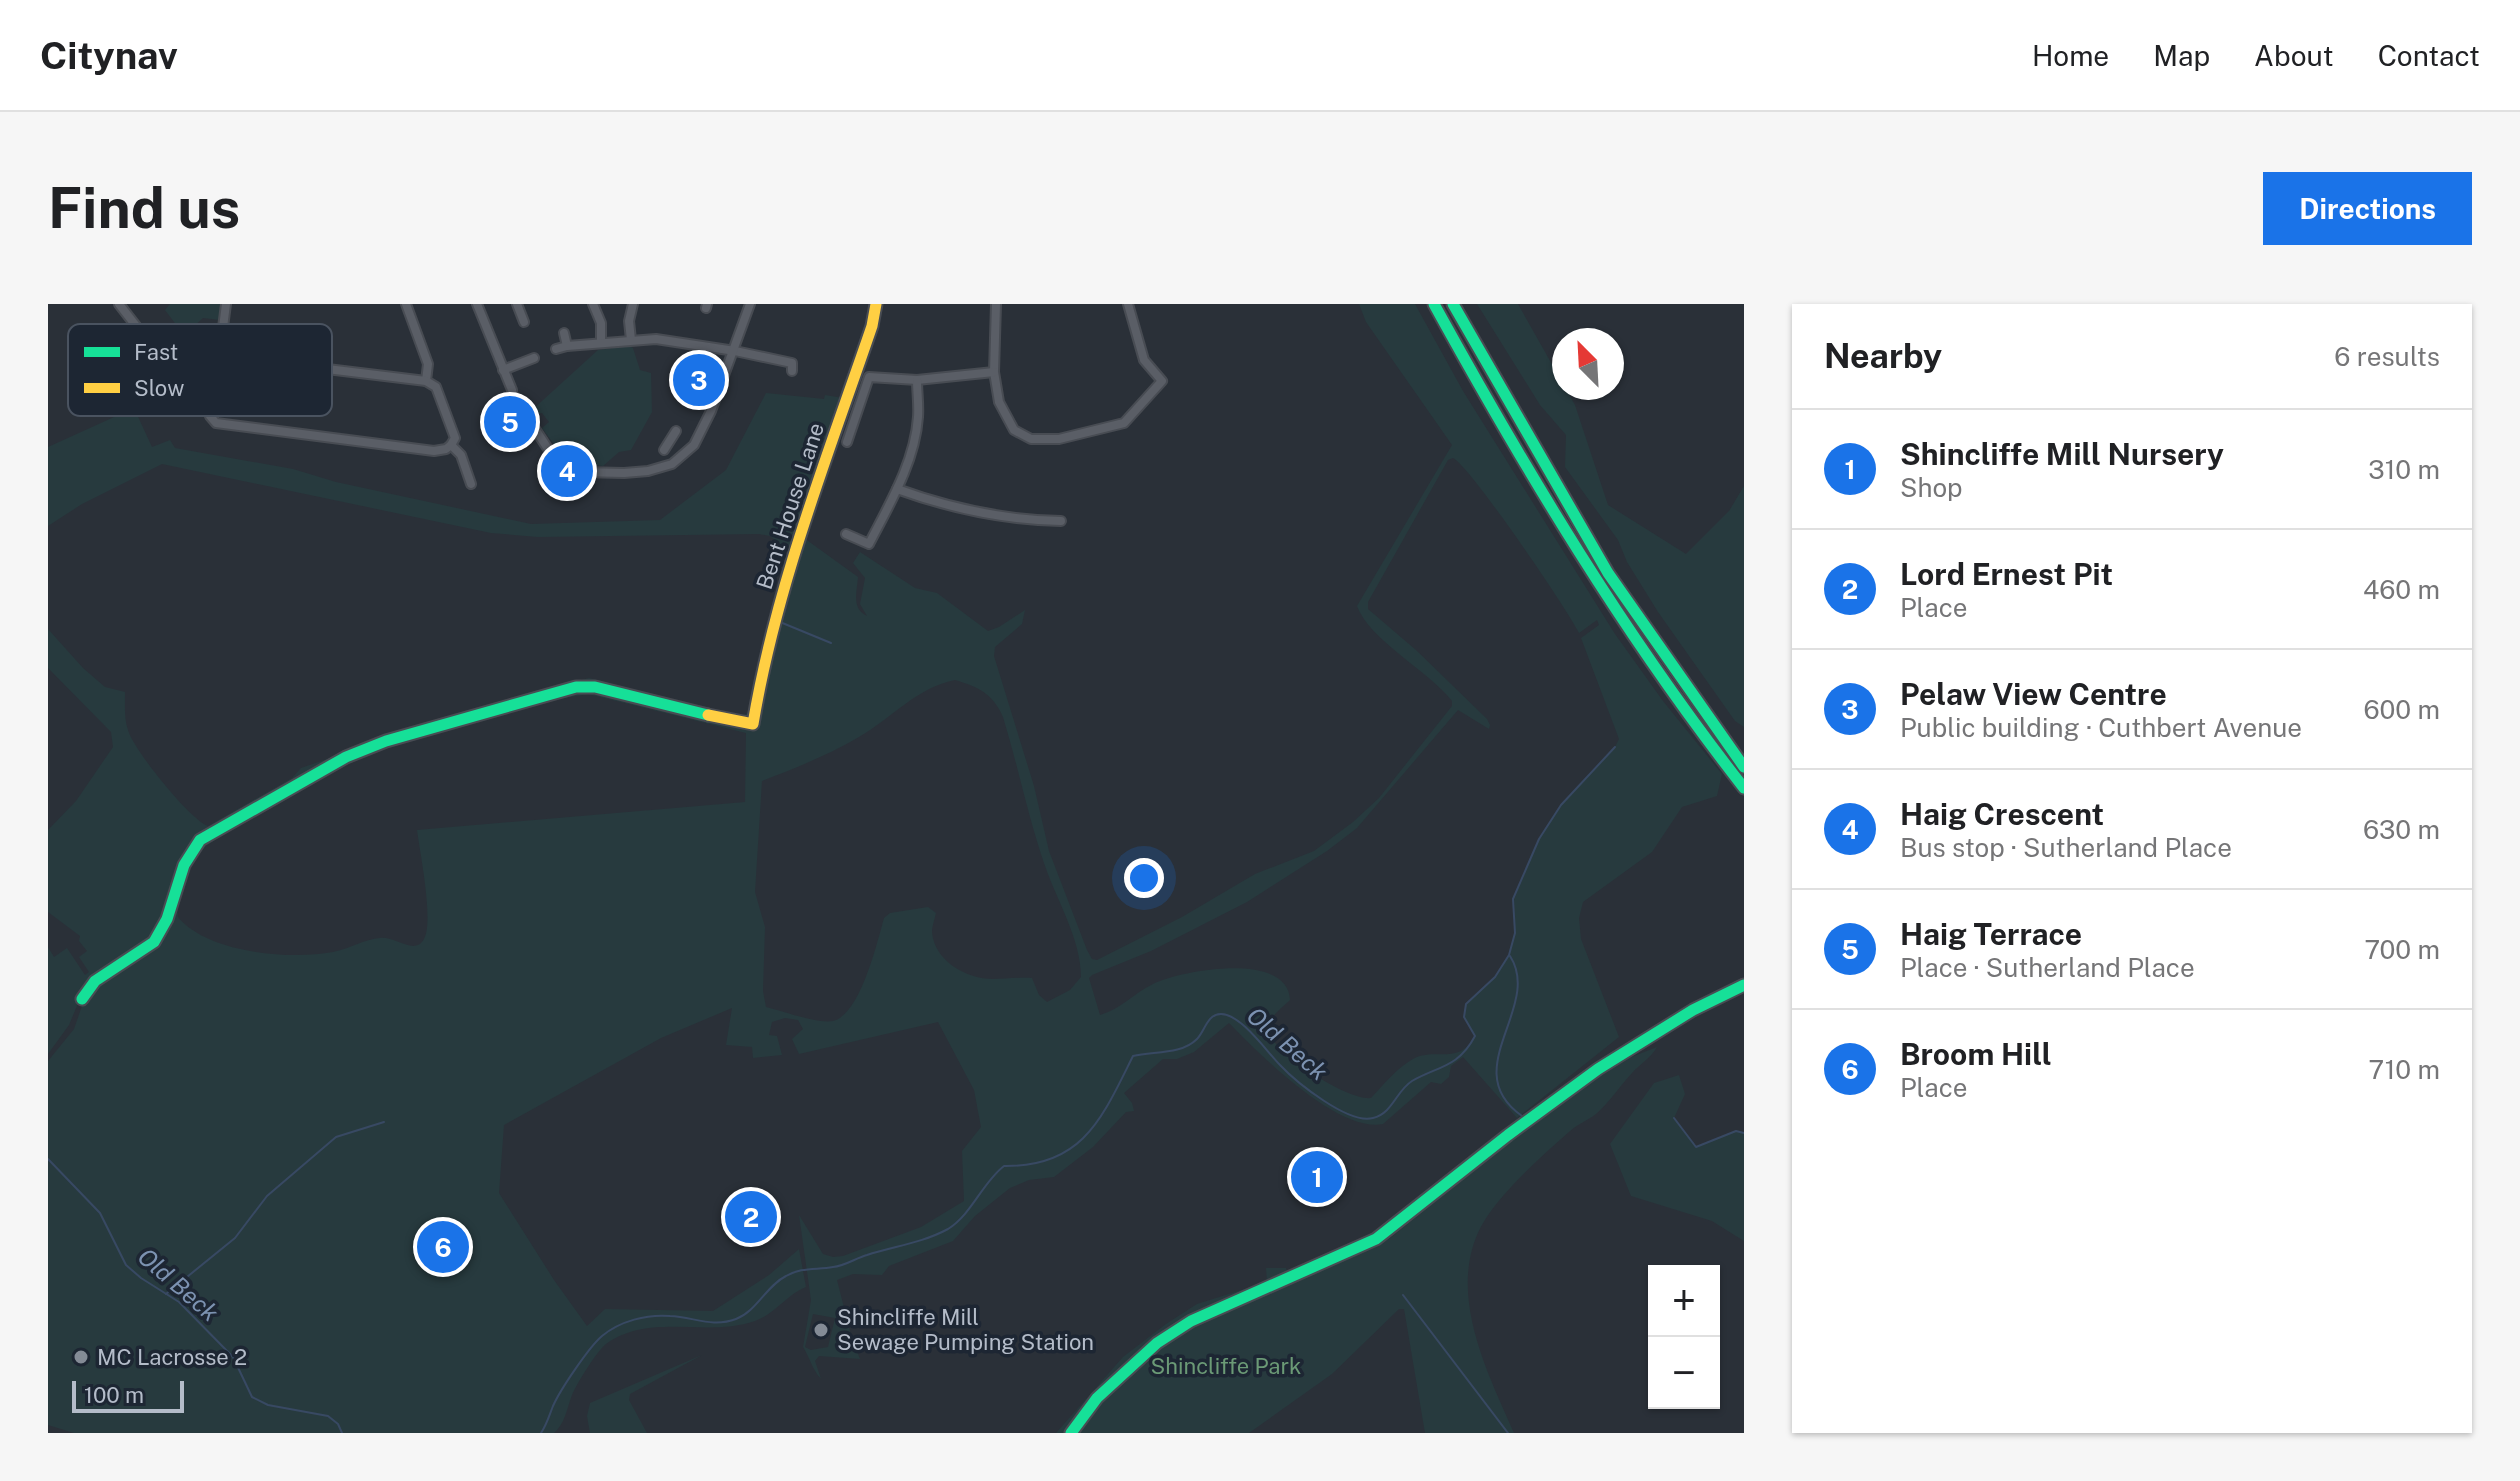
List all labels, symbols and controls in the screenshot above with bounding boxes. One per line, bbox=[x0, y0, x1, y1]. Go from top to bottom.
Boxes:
text: Citynav bbox=[40, 33, 178, 78]
text: Home bbox=[2032, 39, 2109, 72]
text: Map bbox=[2153, 39, 2210, 72]
text: About bbox=[2254, 39, 2334, 72]
text: Contact bbox=[2378, 39, 2480, 72]
button: Directions bbox=[2263, 172, 2472, 245]
text: Find us bbox=[48, 175, 240, 241]
legend bbox=[68, 324, 332, 416]
north arrow bbox=[1552, 328, 1624, 400]
text: Nearby bbox=[1824, 336, 1942, 376]
text: Fast bbox=[134, 339, 178, 365]
text: 6 results bbox=[2334, 341, 2440, 372]
pin: 3 bbox=[673, 350, 725, 410]
text: Slow bbox=[134, 375, 184, 401]
pin: 5 bbox=[484, 392, 536, 452]
street label: Bent House Lane bbox=[751, 419, 829, 593]
text: Shincliffe Mill Nursery bbox=[1900, 436, 2224, 472]
pin: 4 bbox=[541, 441, 593, 501]
text: 1 bbox=[1844, 454, 1856, 485]
text: 310 m bbox=[2368, 454, 2440, 485]
text: Shop bbox=[1900, 472, 1963, 503]
text: Lord Ernest Pit bbox=[1900, 556, 2113, 592]
text: 2 bbox=[1842, 574, 1858, 605]
text: 460 m bbox=[2363, 574, 2440, 605]
text: Place bbox=[1900, 592, 1967, 623]
text: Pelaw View Centre bbox=[1900, 676, 2167, 712]
text: 3 bbox=[1841, 694, 1859, 725]
text: 600 m bbox=[2364, 694, 2440, 725]
text: Public building · Cuthbert Avenue bbox=[1900, 712, 2302, 743]
text: Haig Crescent bbox=[1900, 796, 2104, 832]
text: 4 bbox=[1841, 814, 1859, 845]
text: 630 m bbox=[2363, 814, 2440, 845]
text: Bus stop · Sutherland Place bbox=[1900, 832, 2232, 863]
your location bbox=[1124, 858, 1164, 898]
text: Haig Terrace bbox=[1900, 916, 2082, 952]
text: 5 bbox=[1841, 934, 1859, 965]
text: 700 m bbox=[2364, 934, 2440, 965]
text: Place · Sutherland Place bbox=[1900, 952, 2195, 983]
water label: Old Beck bbox=[1242, 1001, 1333, 1086]
text: Broom Hill bbox=[1900, 1036, 2052, 1072]
text: 6 bbox=[1841, 1054, 1859, 1085]
text: 710 m bbox=[2369, 1054, 2440, 1085]
text: Place bbox=[1900, 1072, 1967, 1103]
pin: 1 bbox=[1291, 1147, 1343, 1207]
pin: 2 bbox=[725, 1187, 777, 1247]
pin: 6 bbox=[417, 1217, 469, 1277]
water label: Old Beck bbox=[133, 1242, 224, 1327]
map controls bbox=[1648, 1265, 1720, 1409]
button: + bbox=[1648, 1265, 1720, 1337]
place label: Shincliffe Mill Sewage Pumping Station bbox=[837, 1304, 1094, 1355]
marker: Shincliffe Mill Sewage Pumping Station bbox=[812, 1321, 830, 1339]
button: − bbox=[1648, 1337, 1720, 1409]
place label: MC Lacrosse 2 bbox=[97, 1344, 247, 1370]
marker: MC Lacrosse 2 bbox=[72, 1348, 90, 1366]
park label: Shincliffe Park bbox=[1151, 1353, 1301, 1379]
scale bar bbox=[72, 1377, 184, 1413]
text: 100 m bbox=[84, 1382, 144, 1408]

